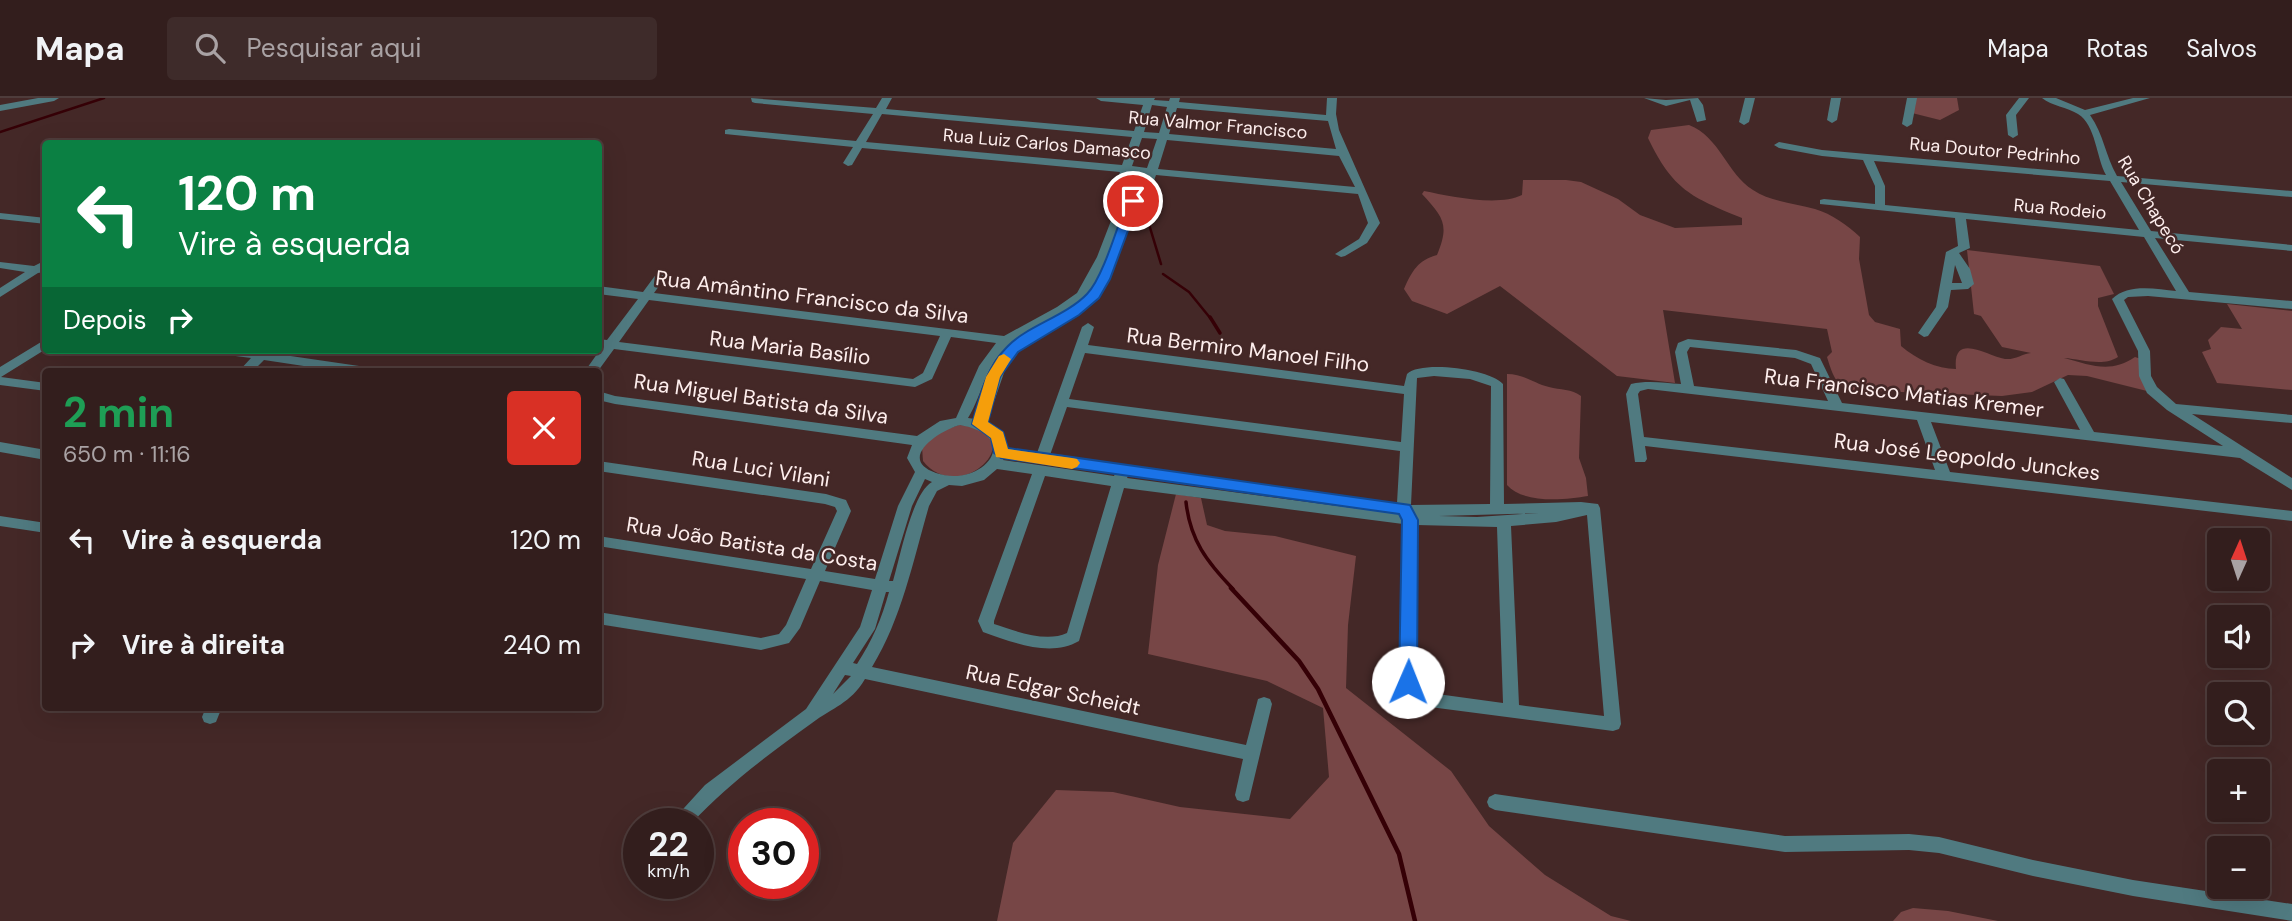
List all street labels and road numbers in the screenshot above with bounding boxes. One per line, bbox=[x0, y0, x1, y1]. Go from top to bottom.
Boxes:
street label: Rua Valmor Francisco bbox=[1127, 105, 1309, 145]
street label: Rua Luiz Carlos Damasco bbox=[942, 123, 1152, 165]
street label: Rua Doutor Pedrinho bbox=[1908, 132, 2082, 170]
street label: Rua Chapecó bbox=[2112, 151, 2190, 259]
street label: Rua Rodeio bbox=[2013, 193, 2107, 225]
street label: Rua Amântino Francisco da Silva bbox=[654, 264, 970, 330]
street label: Rua Bermiro Manoel Filho bbox=[1125, 321, 1371, 379]
street label: Rua Maria Basílio bbox=[708, 324, 872, 372]
street label: Rua Francisco Matias Kremer bbox=[1763, 362, 2046, 424]
street label: Rua Miguel Batista da Silva bbox=[632, 367, 890, 431]
street label: Rua José Leopoldo Junckes bbox=[1832, 427, 2102, 487]
street label: Rua Luci Vilani bbox=[690, 444, 832, 494]
street label: Rua João Batista da Costa bbox=[624, 510, 880, 578]
street label: Rua Edgar Scheidt bbox=[963, 658, 1143, 722]

